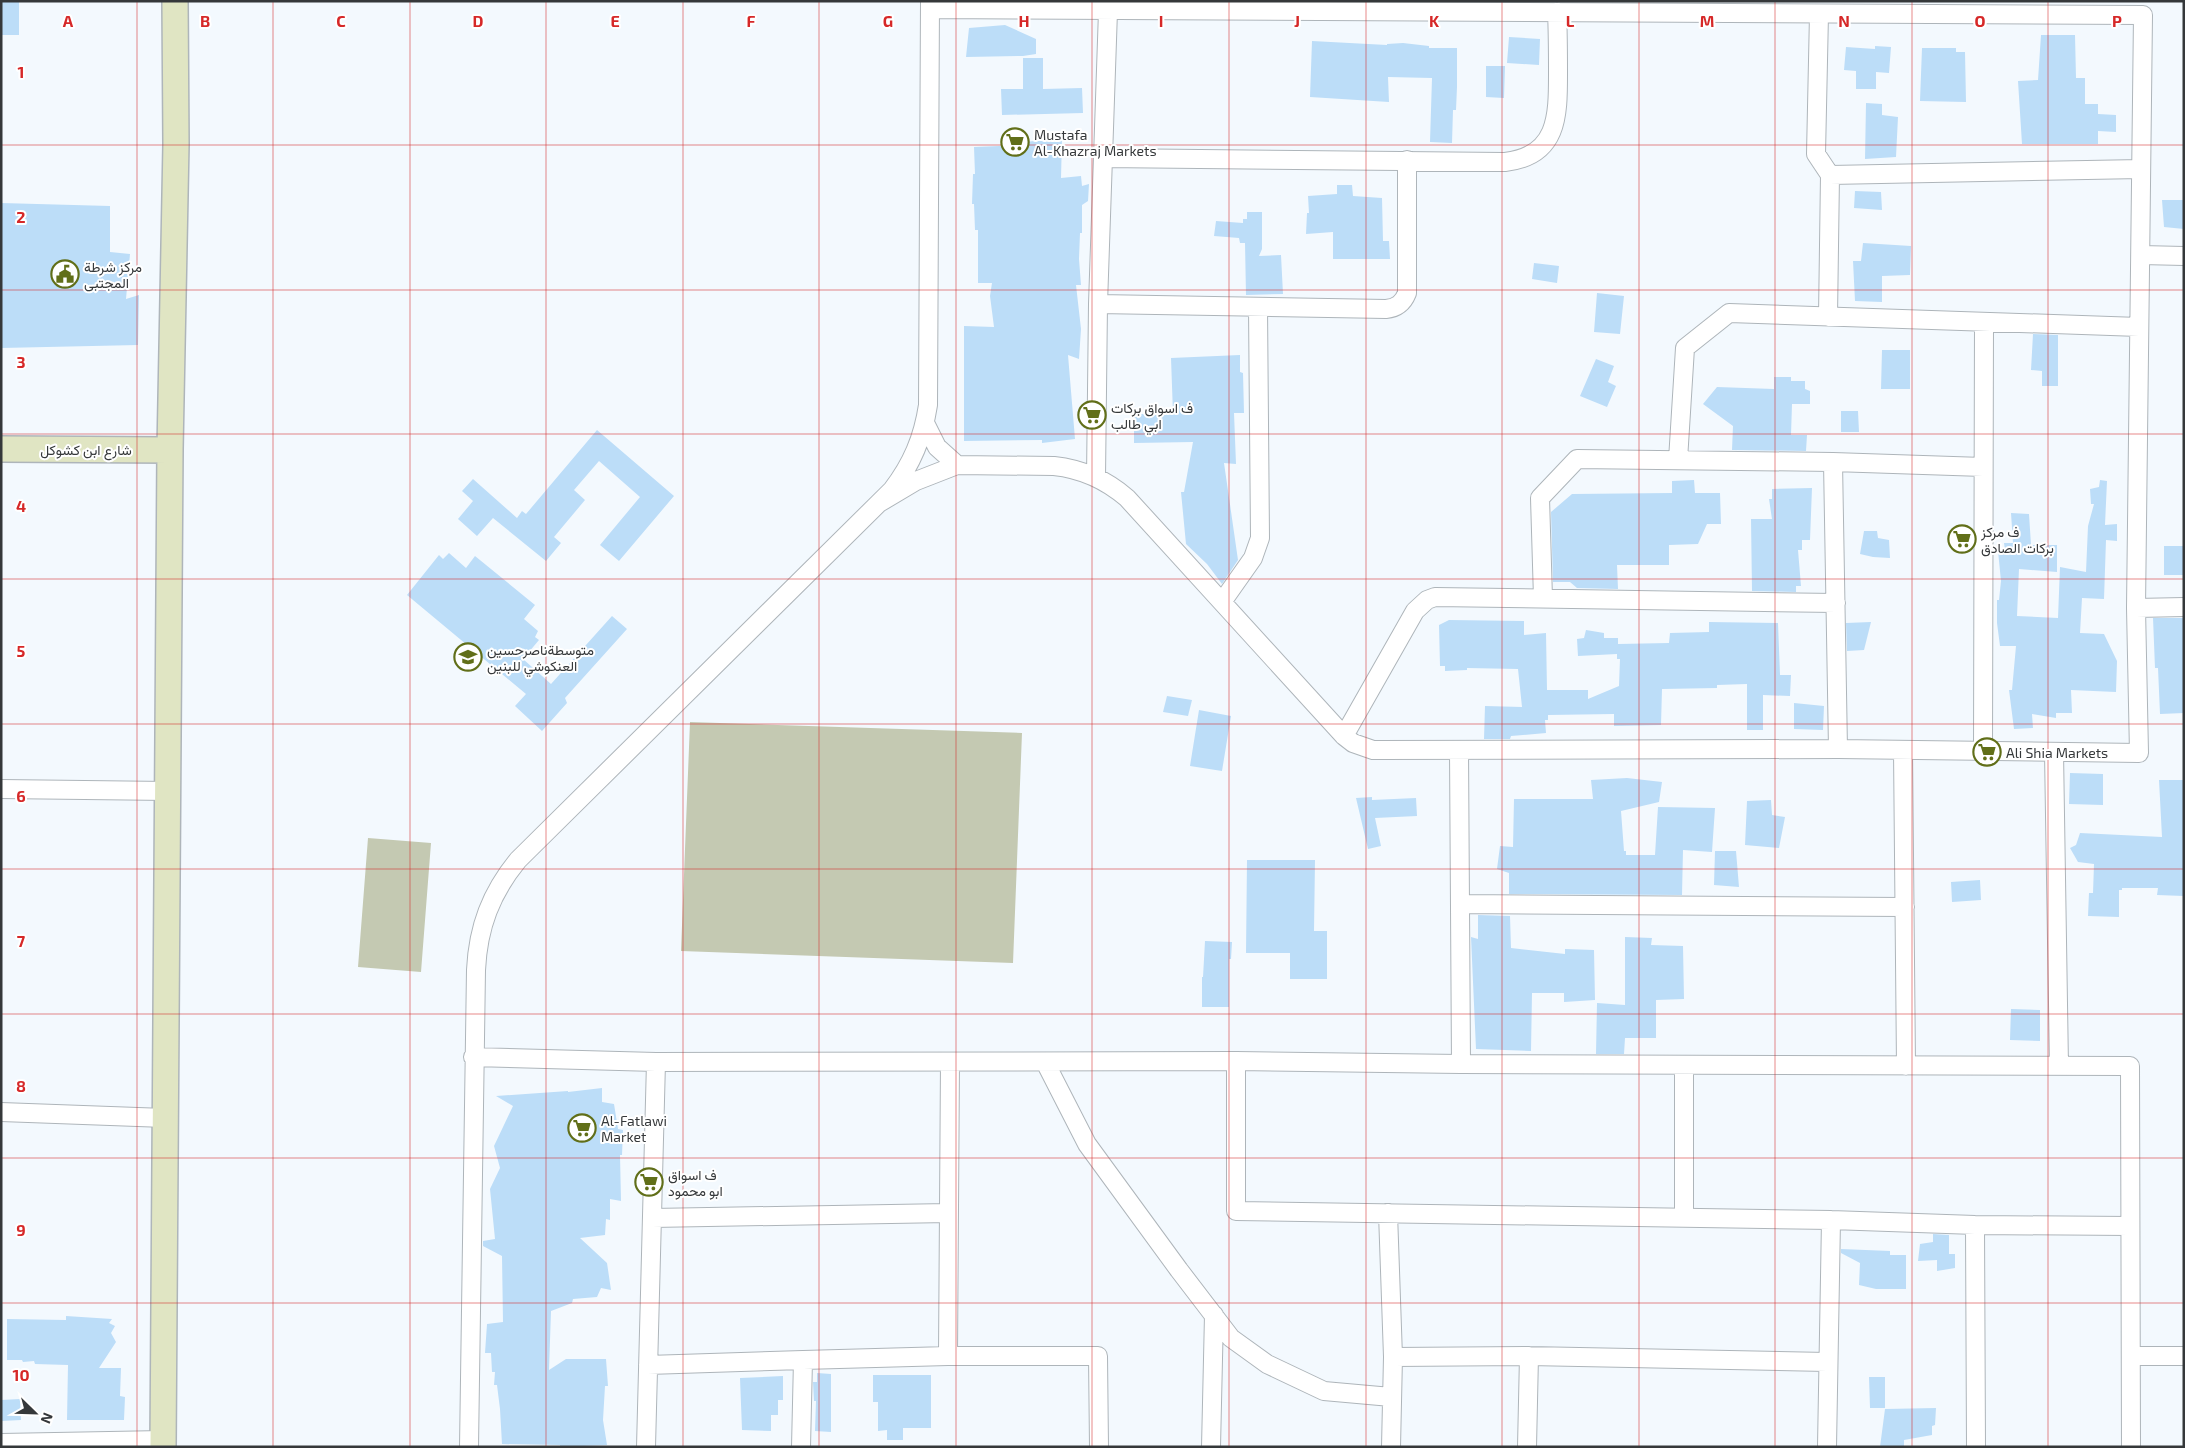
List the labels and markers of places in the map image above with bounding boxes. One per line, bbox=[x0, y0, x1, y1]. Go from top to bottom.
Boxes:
place label: Mustafa Al-Khazraj Markets bbox=[1034, 126, 1157, 159]
supermarket icon: Mustafa Al-Khazraj Markets bbox=[1000, 127, 1030, 157]
place label: مركز شرطة المجتبى bbox=[84, 258, 142, 292]
public building icon: مركز شرطة المجتبى bbox=[50, 259, 80, 289]
place label: ف اسواق بركات ابي طالب bbox=[1111, 399, 1193, 436]
supermarket icon: ف اسواق بركات ابي طالب bbox=[1077, 400, 1107, 430]
place label: ف مركز بركات الصادق bbox=[1980, 523, 2054, 557]
supermarket icon: ف مركز بركات الصادق bbox=[1947, 524, 1977, 554]
place label: متوسطةناصرحسين العنكوشي للبنين bbox=[487, 641, 594, 678]
school or university icon: متوسطةناصرحسين العنكوشي للبنين bbox=[453, 642, 483, 672]
supermarket icon: Ali Shia Markets bbox=[1972, 737, 2002, 767]
place label: Ali Shia Markets bbox=[2006, 744, 2108, 761]
place label: Al-Fatlawi Market bbox=[601, 1112, 667, 1145]
supermarket icon: Al-Fatlawi Market bbox=[567, 1113, 597, 1143]
place label: ف اسواق ابو محمود bbox=[668, 1166, 723, 1200]
supermarket icon: ف اسواق ابو محمود bbox=[634, 1167, 664, 1197]

